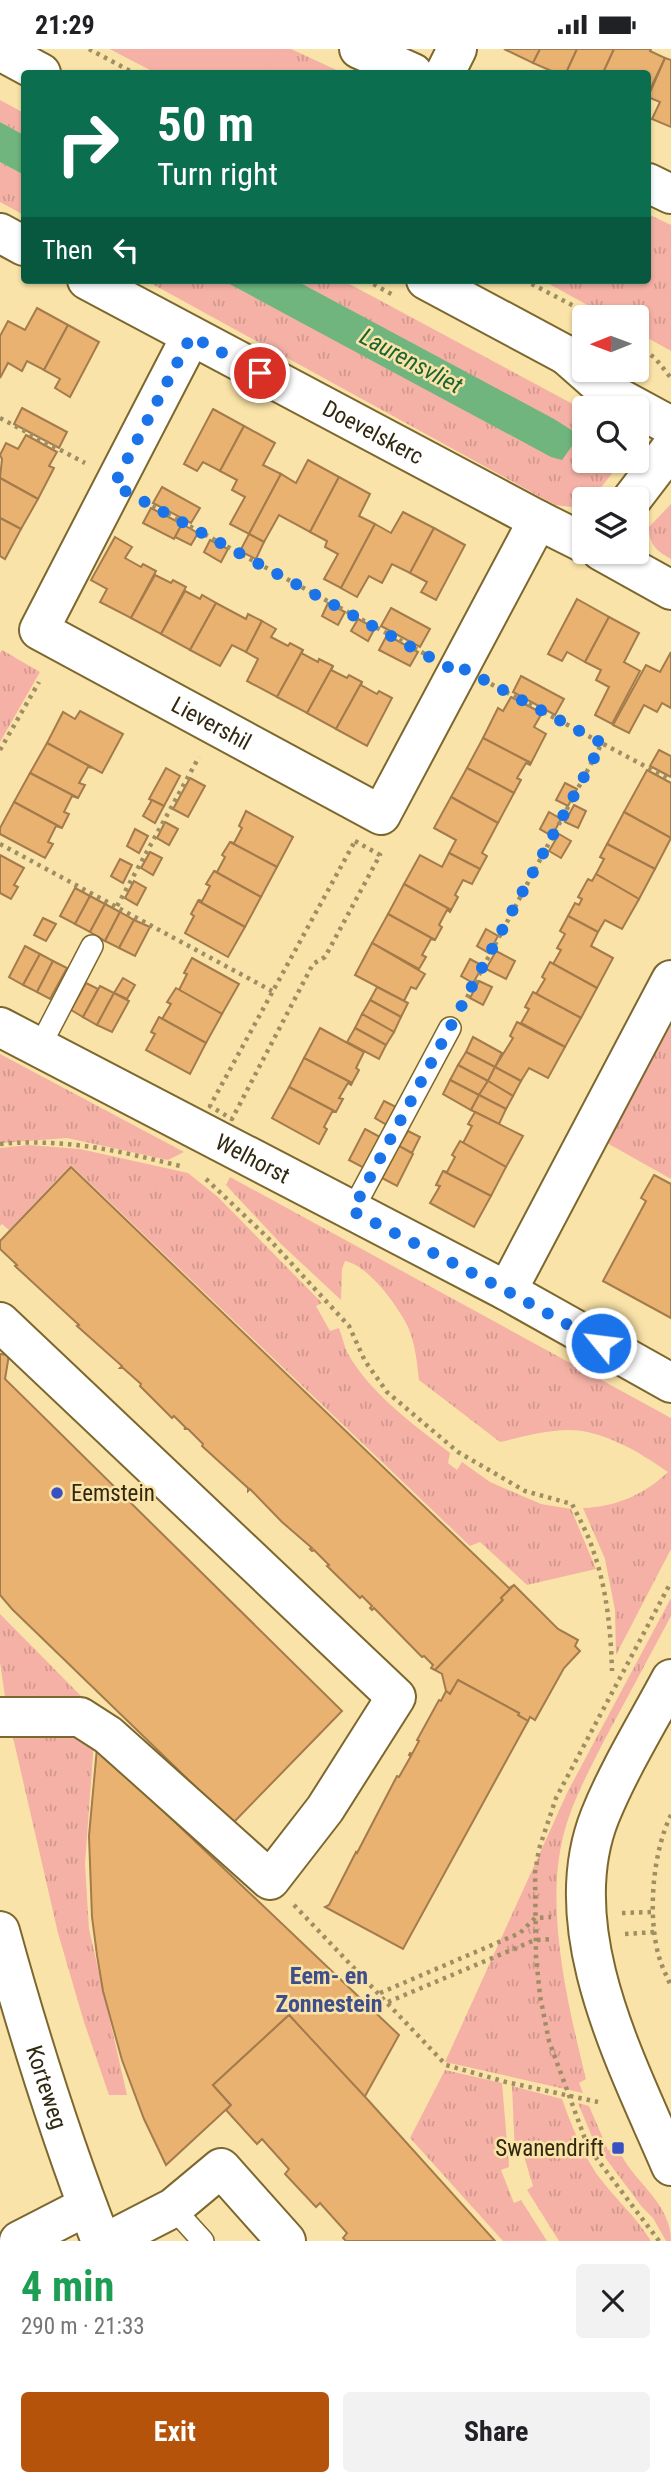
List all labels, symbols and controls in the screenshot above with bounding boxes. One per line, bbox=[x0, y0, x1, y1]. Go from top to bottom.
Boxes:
text: 21:29 bbox=[35, 10, 95, 40]
text: 50 m bbox=[157, 96, 254, 153]
icon: right bbox=[42, 98, 133, 189]
text: Turn right bbox=[157, 155, 278, 193]
icon: left bbox=[107, 231, 145, 269]
text: Then bbox=[42, 235, 93, 265]
north arrow bbox=[572, 305, 649, 381]
map controls bbox=[572, 305, 649, 564]
water label: Laurensvliet bbox=[355, 322, 467, 400]
pin bbox=[230, 343, 290, 403]
icon: arrive bbox=[241, 354, 279, 392]
street label: Doevelskerc bbox=[318, 394, 428, 470]
button: search bbox=[572, 396, 649, 473]
button: layers bbox=[572, 487, 649, 564]
street label: Lievershil bbox=[167, 691, 256, 756]
street label: Welhorst bbox=[211, 1128, 295, 1189]
position arrow bbox=[564, 1306, 638, 1380]
place label: Eemstein bbox=[71, 1480, 155, 1507]
marker: Eemstein bbox=[49, 1485, 65, 1501]
district label: Eem- en Zonnestein bbox=[275, 1962, 383, 2018]
street label: Korteweg bbox=[21, 2042, 73, 2132]
place label: Swanendrift bbox=[495, 2135, 604, 2162]
marker: Swanendrift bbox=[610, 2140, 626, 2156]
text: 4 min bbox=[21, 2262, 114, 2311]
button: close bbox=[576, 2264, 650, 2338]
text: 290 m · 21:33 bbox=[21, 2313, 145, 2340]
button: Exit bbox=[21, 2392, 329, 2472]
button: Share bbox=[343, 2392, 650, 2472]

